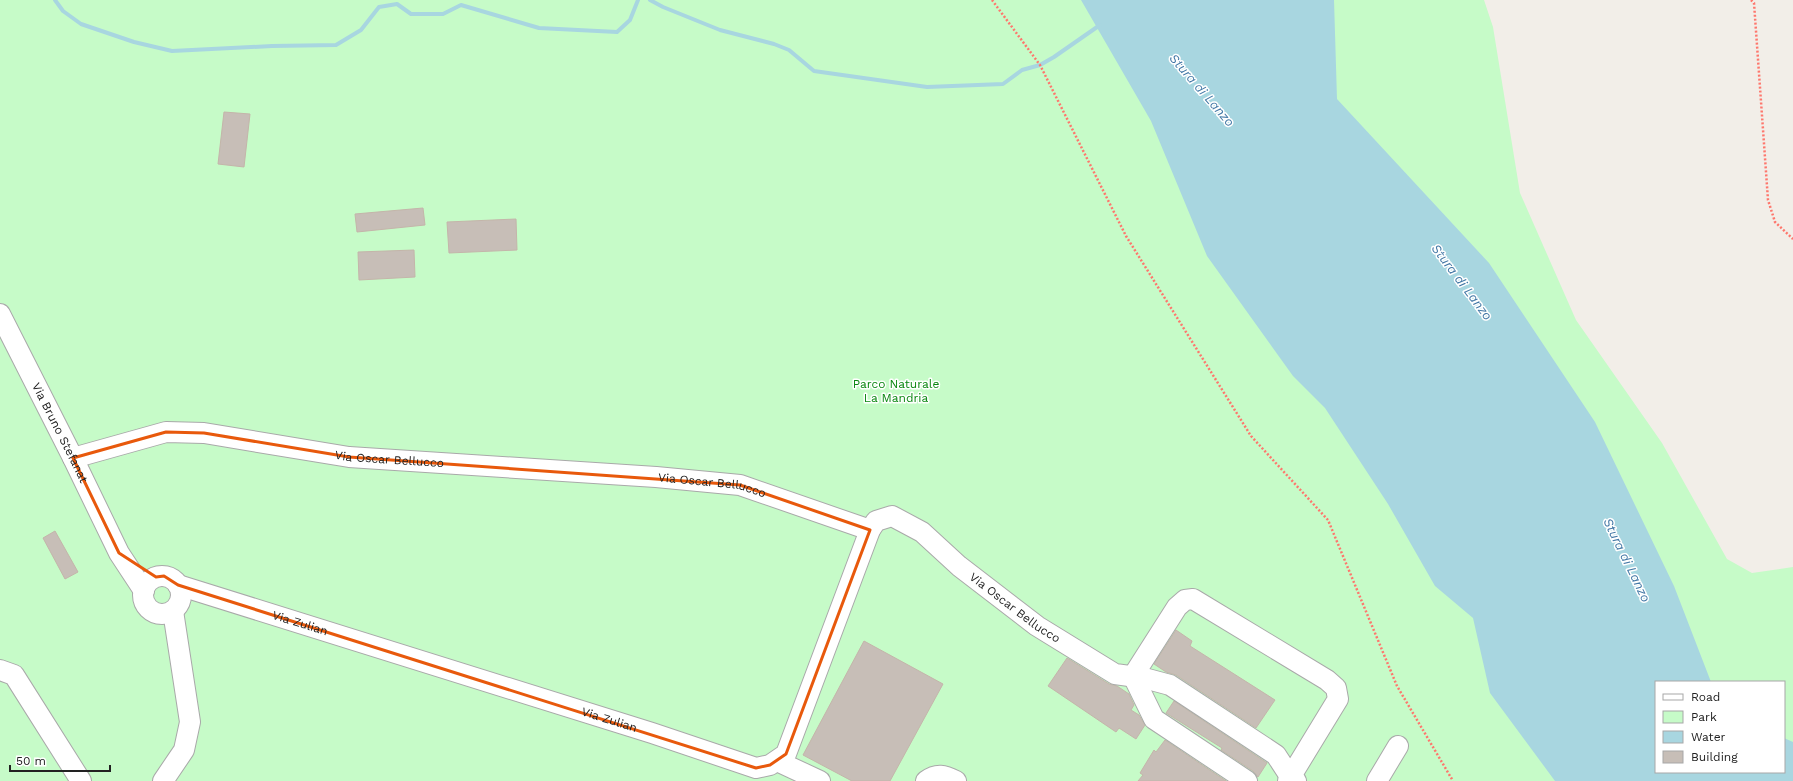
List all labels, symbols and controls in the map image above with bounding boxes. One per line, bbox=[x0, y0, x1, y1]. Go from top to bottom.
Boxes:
water label: Stura di Lanzo bbox=[1166, 51, 1238, 129]
water label: Stura di Lanzo bbox=[1428, 241, 1496, 323]
park label: Parco Naturale La Mandria bbox=[853, 377, 939, 405]
street label: Via Bruno Stefanat bbox=[29, 380, 91, 485]
street label: Via Oscar Bellucco bbox=[334, 448, 444, 470]
street label: Via Oscar Bellucco bbox=[657, 470, 768, 500]
water label: Stura di Lanzo bbox=[1600, 516, 1654, 604]
street label: Via Oscar Bellucco bbox=[967, 570, 1063, 646]
street label: Via Zulian bbox=[271, 608, 330, 638]
legend bbox=[1655, 681, 1785, 773]
text: Road bbox=[1691, 690, 1720, 704]
street label: Via Zulian bbox=[580, 704, 639, 735]
text: Park bbox=[1691, 710, 1717, 724]
text: Water bbox=[1691, 730, 1726, 744]
scale bar bbox=[10, 747, 110, 773]
text: Building bbox=[1691, 750, 1738, 764]
text: 50 m bbox=[16, 754, 46, 768]

